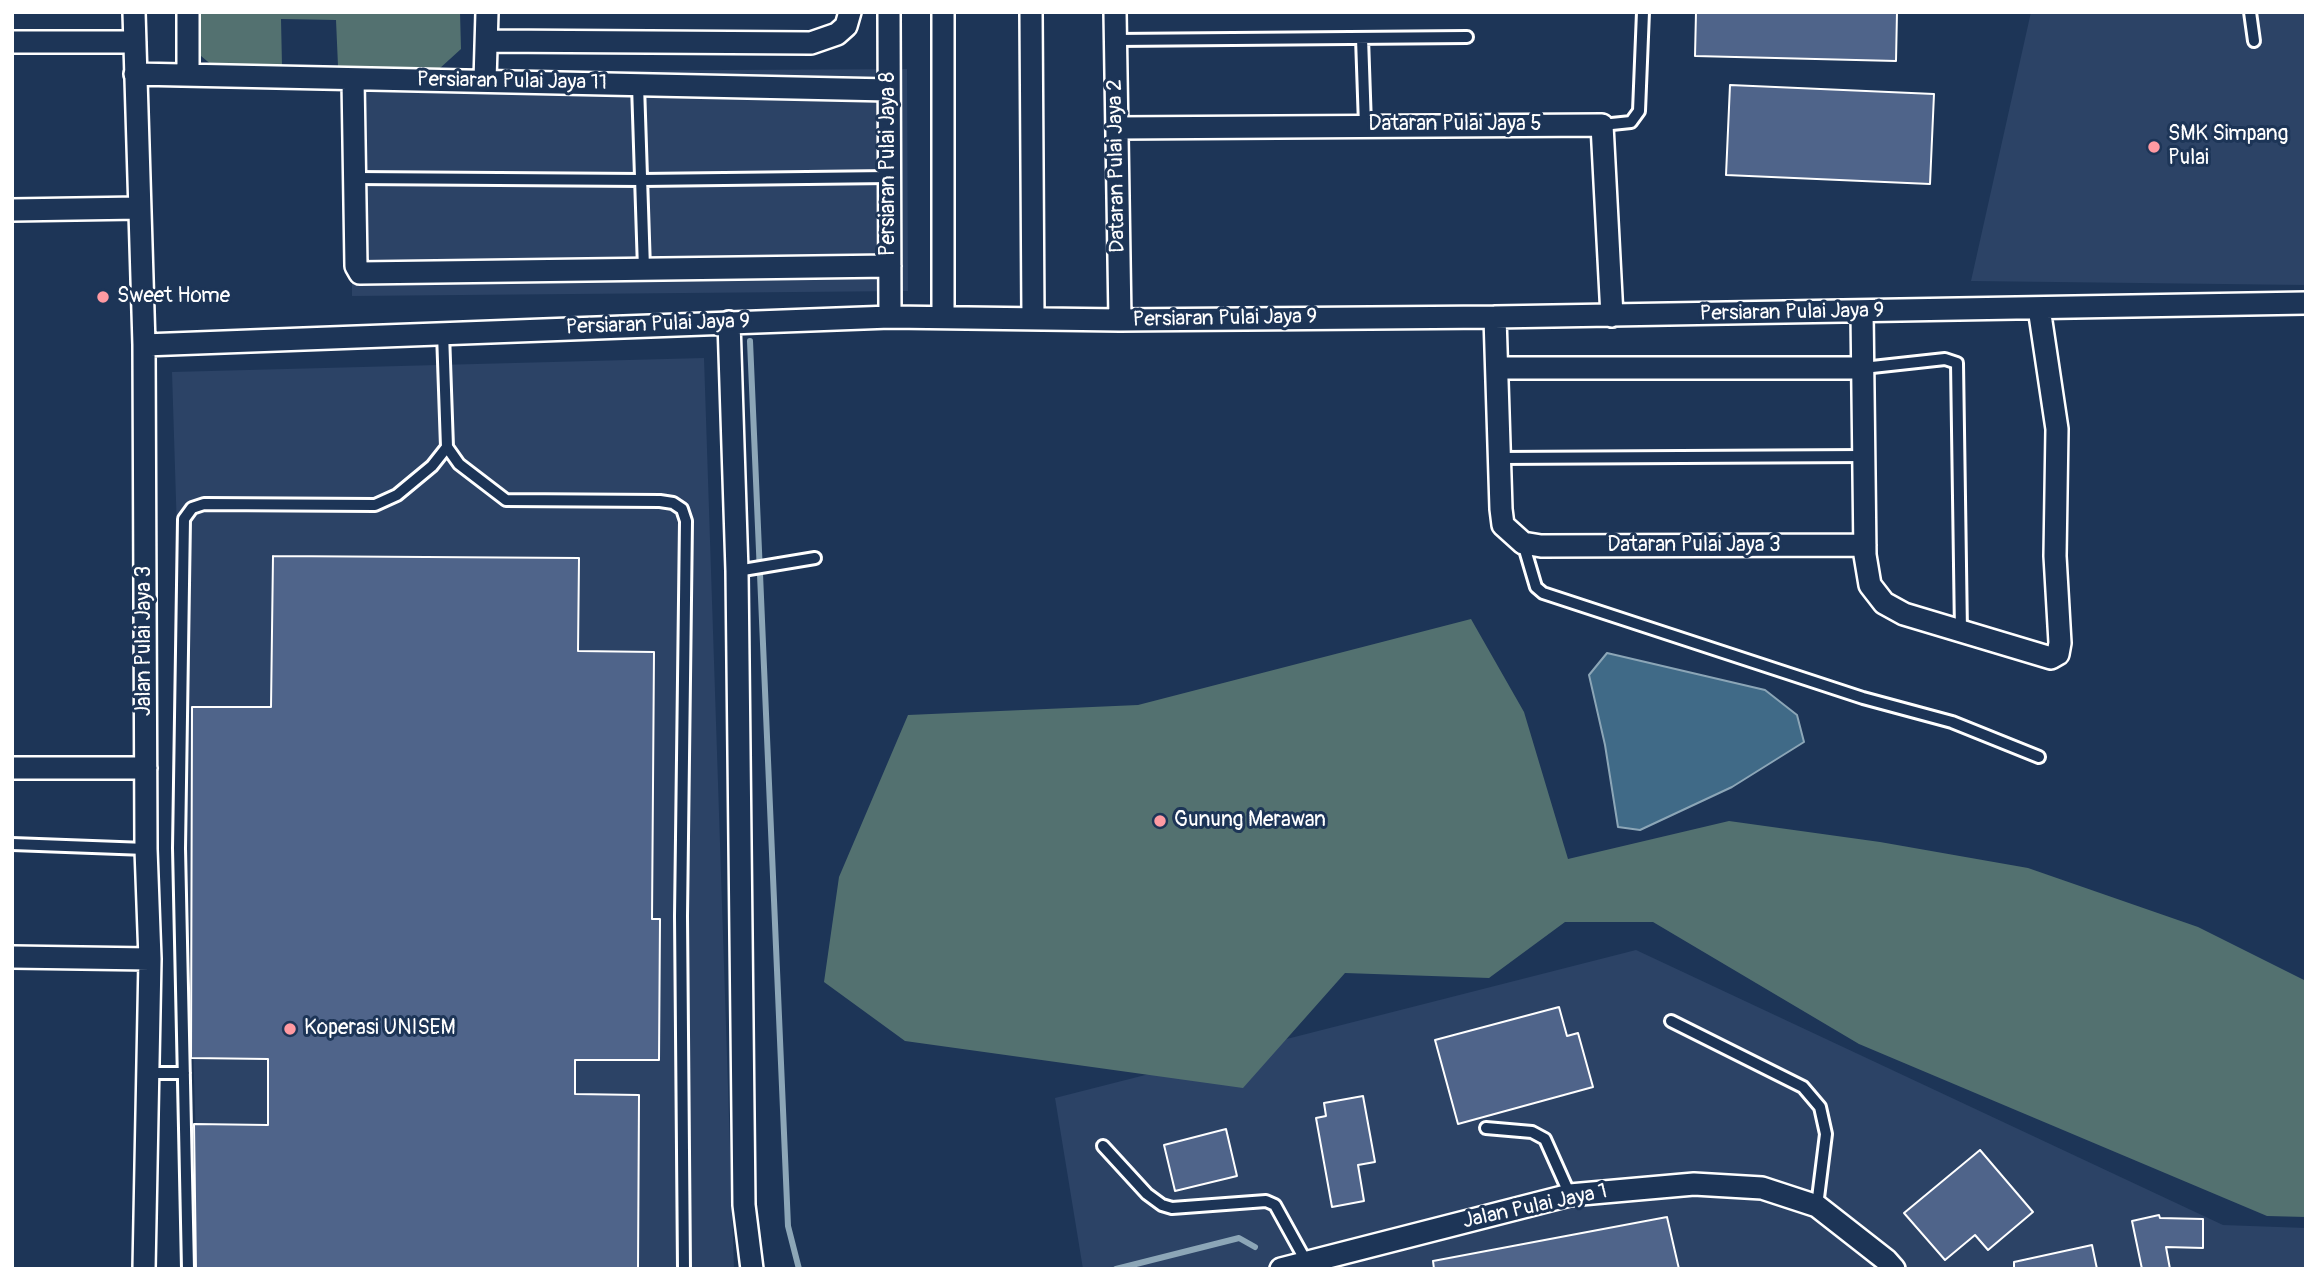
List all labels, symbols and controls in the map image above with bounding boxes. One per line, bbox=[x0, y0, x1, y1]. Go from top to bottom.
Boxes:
street label: Persiaran Pulai Jaya 11 bbox=[417, 68, 607, 96]
street label: Persiaran Pulai Jaya 8 bbox=[876, 72, 902, 256]
street label: Dataran Pulai Jaya 2 bbox=[1103, 79, 1131, 253]
street label: Dataran Pulai Jaya 5 bbox=[1368, 112, 1542, 138]
place label: SMK Simpang Pulai bbox=[2168, 122, 2288, 172]
marker: SMK Simpang Pulai bbox=[2146, 139, 2162, 155]
place label: Sweet Home bbox=[117, 284, 230, 310]
marker: Sweet Home bbox=[95, 289, 111, 305]
street label: Persiaran Pulai Jaya 9 bbox=[1700, 299, 1884, 327]
street label: Persiaran Pulai Jaya 9 bbox=[1133, 305, 1317, 333]
street label: Persiaran Pulai Jaya 9 bbox=[565, 309, 751, 341]
street label: Dataran Pulai Jaya 3 bbox=[1607, 533, 1781, 559]
street label: Jalan Pulai Jaya 3 bbox=[132, 566, 158, 716]
place label: Gunung Merawan bbox=[1174, 808, 1326, 834]
marker: Gunung Merawan bbox=[1152, 813, 1168, 829]
place label: Koperasi UNISEM bbox=[304, 1016, 456, 1042]
marker: Koperasi UNISEM bbox=[282, 1021, 298, 1037]
street label: Jalan Pulai Jaya 1 bbox=[1461, 1179, 1609, 1235]

